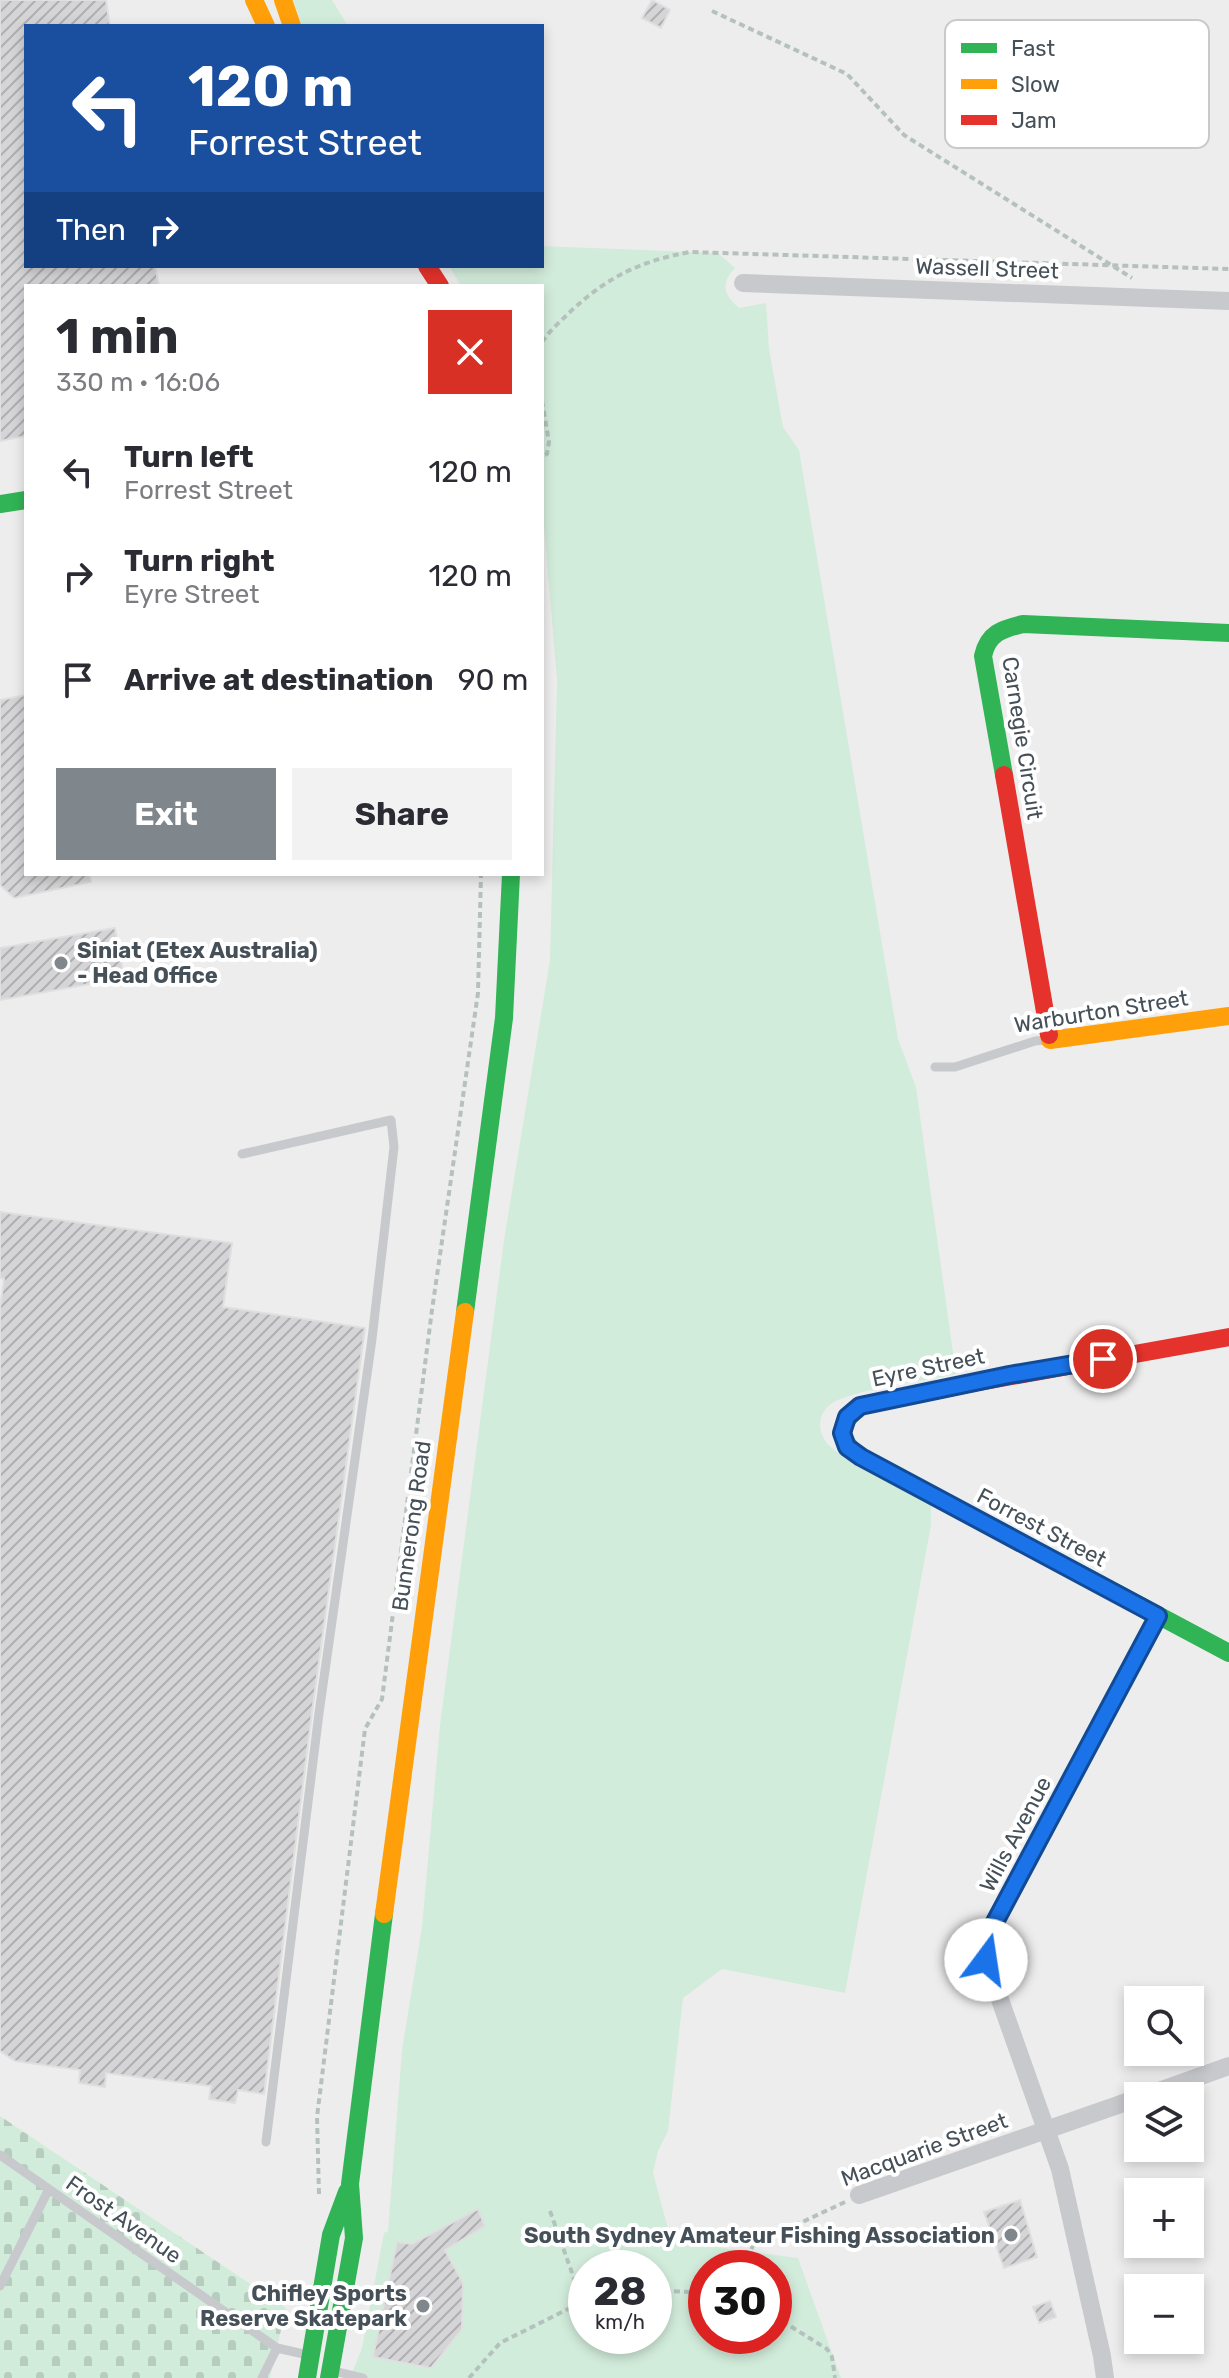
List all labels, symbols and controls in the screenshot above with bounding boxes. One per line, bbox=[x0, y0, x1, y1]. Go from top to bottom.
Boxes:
legend bbox=[945, 20, 1209, 148]
text: Fast bbox=[1011, 35, 1056, 62]
text: 120 m bbox=[188, 54, 354, 120]
icon: left bbox=[56, 56, 160, 160]
text: Slow bbox=[1011, 71, 1060, 98]
text: Jam bbox=[1011, 107, 1057, 134]
text: Forrest Street bbox=[188, 121, 422, 164]
icon: right bbox=[142, 208, 186, 252]
text: Then bbox=[56, 212, 126, 248]
street label: Wassell Street bbox=[915, 252, 1060, 285]
text: 1 min bbox=[56, 308, 179, 365]
button: close bbox=[428, 310, 512, 394]
text: 330 m · 16:06 bbox=[56, 367, 220, 398]
text: Turn left bbox=[124, 439, 254, 475]
icon: left bbox=[56, 450, 100, 494]
text: 120 m bbox=[428, 454, 512, 490]
text: Forrest Street bbox=[124, 475, 293, 506]
text: Turn right bbox=[124, 543, 275, 579]
icon: right bbox=[56, 554, 100, 598]
text: 120 m bbox=[428, 558, 512, 594]
text: Eyre Street bbox=[124, 579, 259, 610]
street label: Carnegie Circuit bbox=[996, 655, 1049, 822]
icon: arrive bbox=[56, 658, 100, 702]
text: Arrive at destination bbox=[124, 662, 434, 698]
text: 90 m bbox=[458, 662, 529, 698]
button: Exit bbox=[56, 768, 276, 860]
button: Share bbox=[292, 768, 512, 860]
place label: Siniat (Etex Australia) - Head Office bbox=[77, 937, 318, 989]
marker: Siniat (Etex Australia) - Head Office bbox=[52, 954, 70, 972]
street label: Warburton Street bbox=[1012, 984, 1190, 1039]
pin bbox=[1069, 1325, 1137, 1393]
icon: arrive bbox=[1081, 1337, 1125, 1381]
street label: Eyre Street bbox=[869, 1342, 987, 1393]
street label: Bunnerong Road bbox=[386, 1439, 437, 1613]
street label: Forrest Street bbox=[972, 1482, 1112, 1573]
street label: Wills Avenue bbox=[974, 1772, 1057, 1897]
position arrow bbox=[944, 1918, 1028, 2002]
map controls bbox=[1124, 1986, 1204, 2354]
button: search bbox=[1124, 1986, 1204, 2066]
button: layers bbox=[1124, 2082, 1204, 2162]
street label: Macquarie Street bbox=[837, 2107, 1011, 2192]
street label: Frost Avenue bbox=[61, 2170, 187, 2269]
button: + bbox=[1124, 2178, 1204, 2258]
place label: South Sydney Amateur Fishing Association bbox=[524, 2222, 995, 2249]
marker: South Sydney Amateur Fishing Association bbox=[1002, 2226, 1020, 2244]
speed limit sign: 30 bbox=[688, 2250, 792, 2354]
text: 28 bbox=[593, 2268, 647, 2315]
button: − bbox=[1124, 2274, 1204, 2354]
place label: Chifley Sports Reserve Skatepark bbox=[200, 2280, 407, 2332]
marker: Chifley Sports Reserve Skatepark bbox=[414, 2297, 432, 2315]
text: km/h bbox=[595, 2310, 645, 2334]

